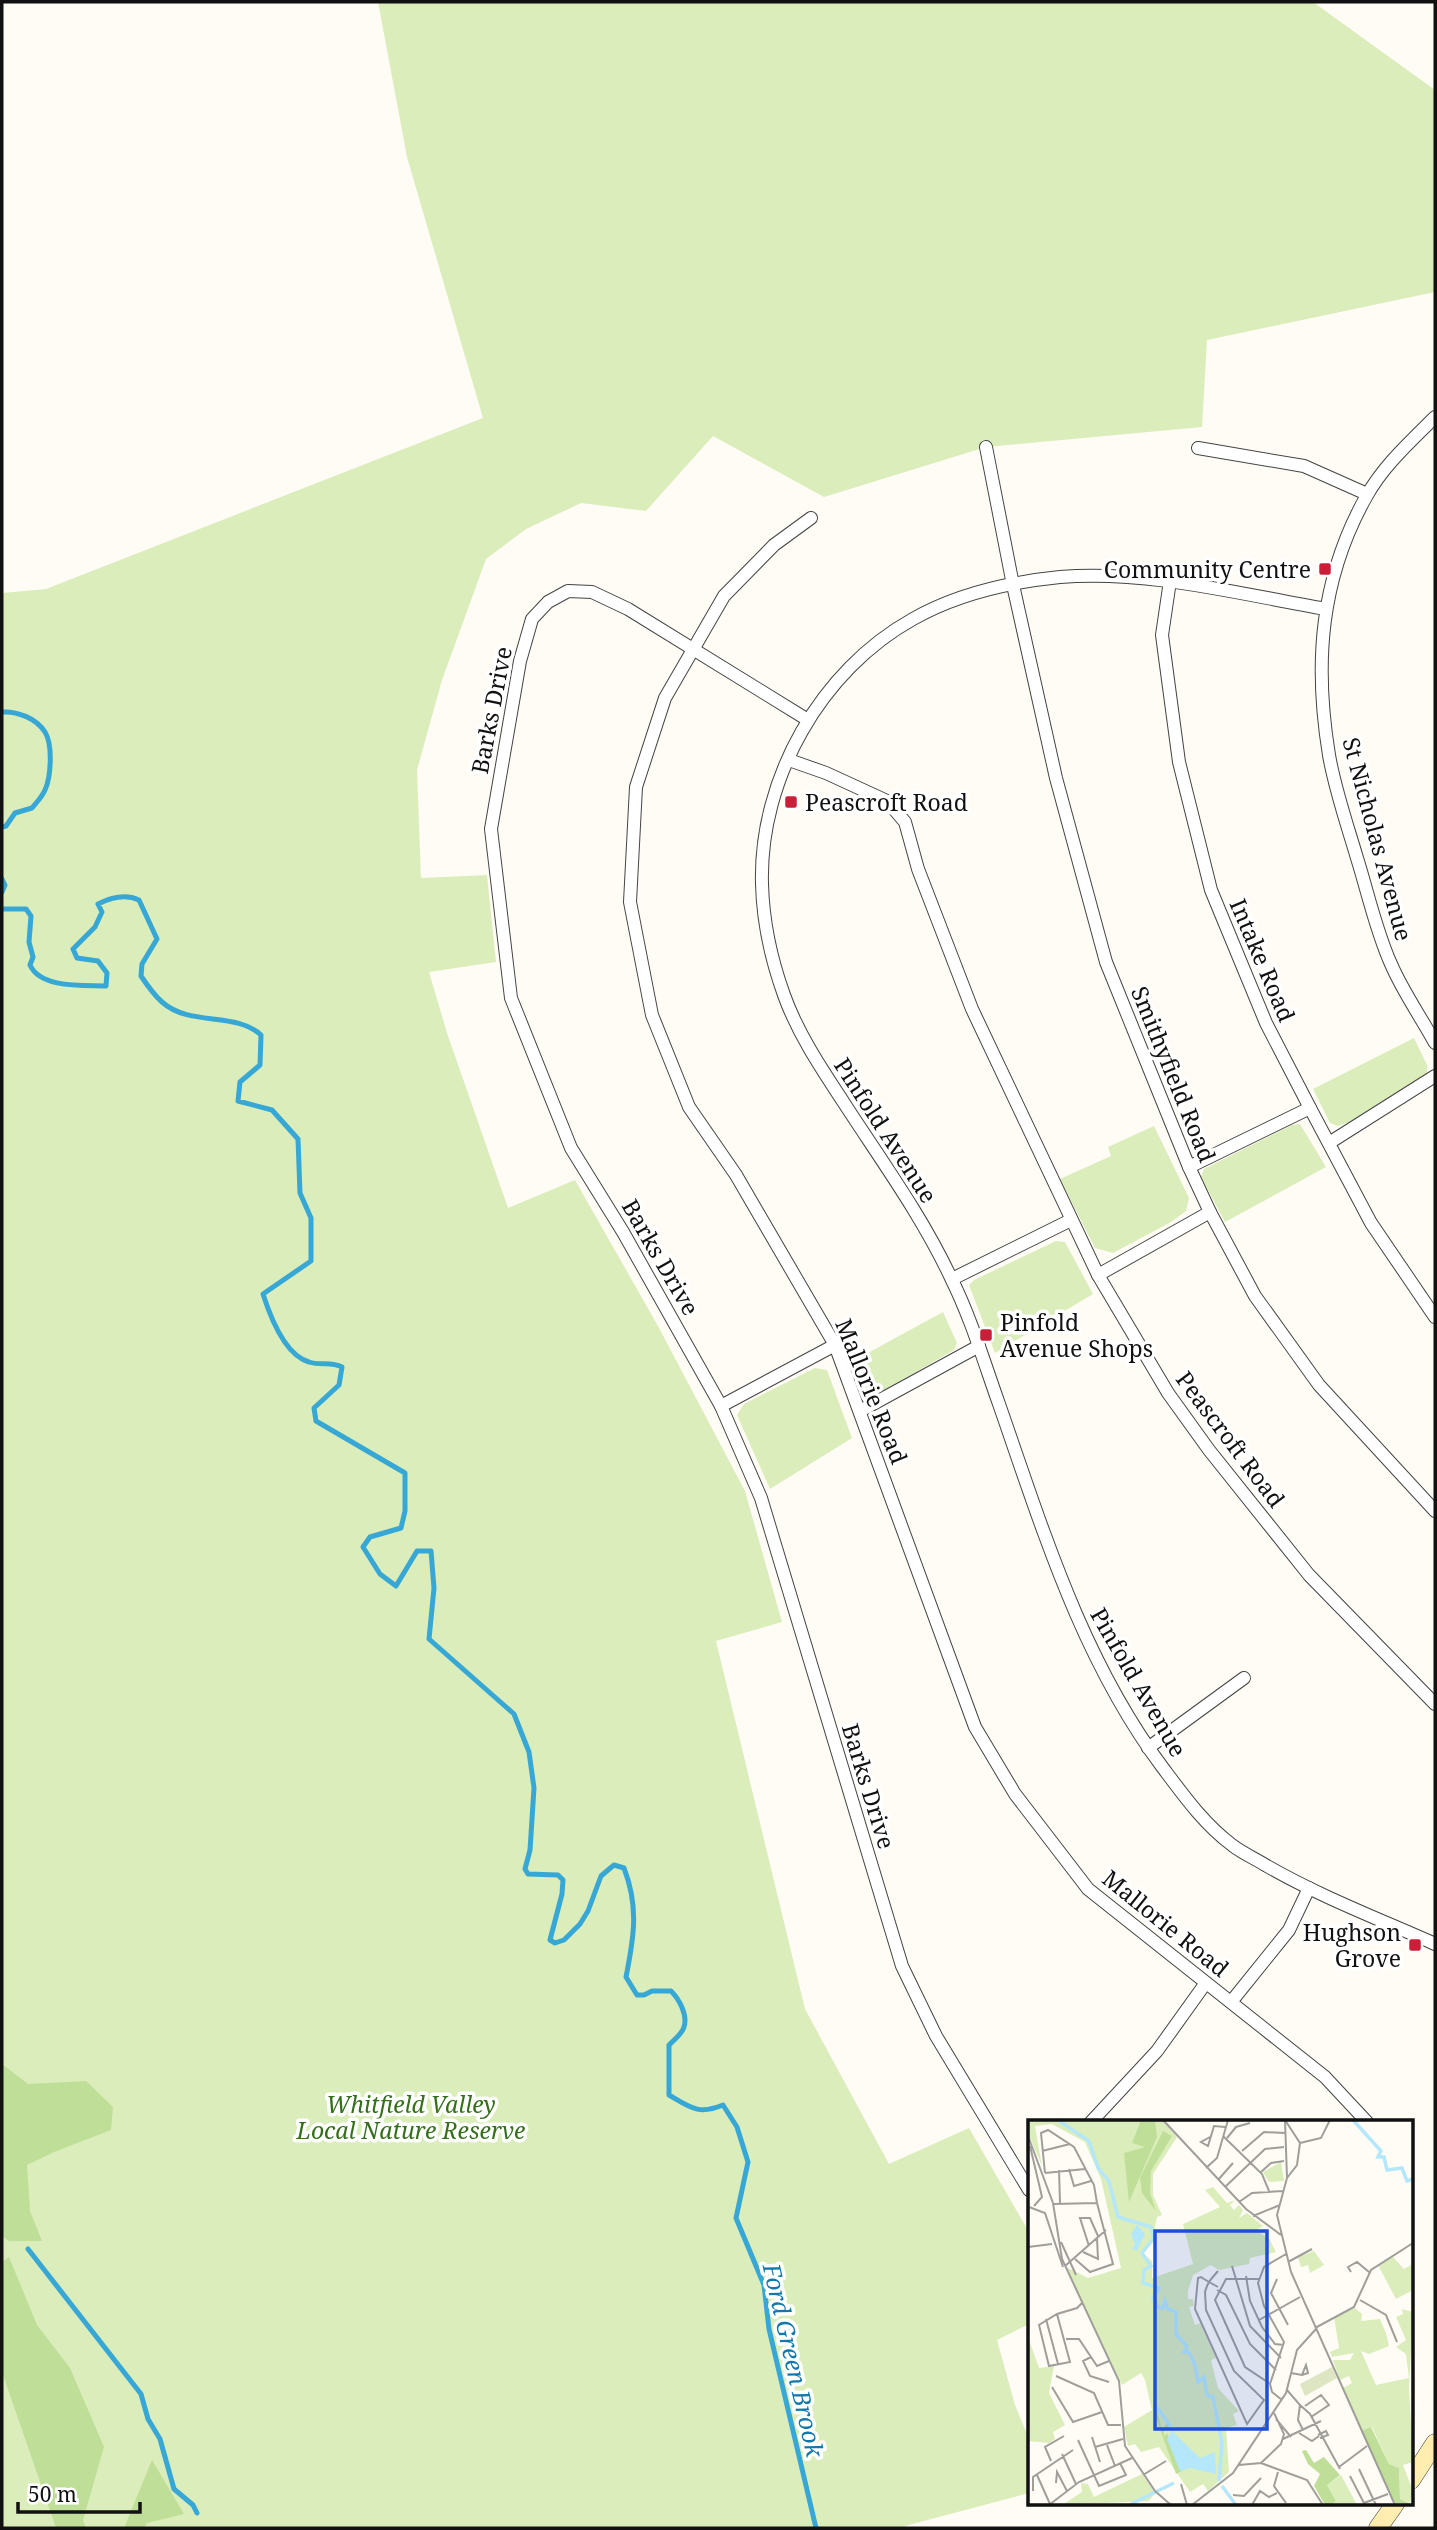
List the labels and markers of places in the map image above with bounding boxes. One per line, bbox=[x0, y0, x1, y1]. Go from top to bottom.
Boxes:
place label: Community Centre bbox=[1104, 553, 1311, 585]
marker: Community Centre bbox=[1317, 561, 1333, 577]
place label: Peascroft Road bbox=[805, 786, 968, 818]
marker: Peascroft Road bbox=[783, 794, 799, 810]
place label: Pinfold Avenue Shops bbox=[1000, 1306, 1153, 1364]
marker: Pinfold Avenue Shops bbox=[978, 1327, 994, 1343]
place label: Hughson Grove bbox=[1303, 1916, 1401, 1974]
marker: Hughson Grove bbox=[1407, 1937, 1423, 1953]

